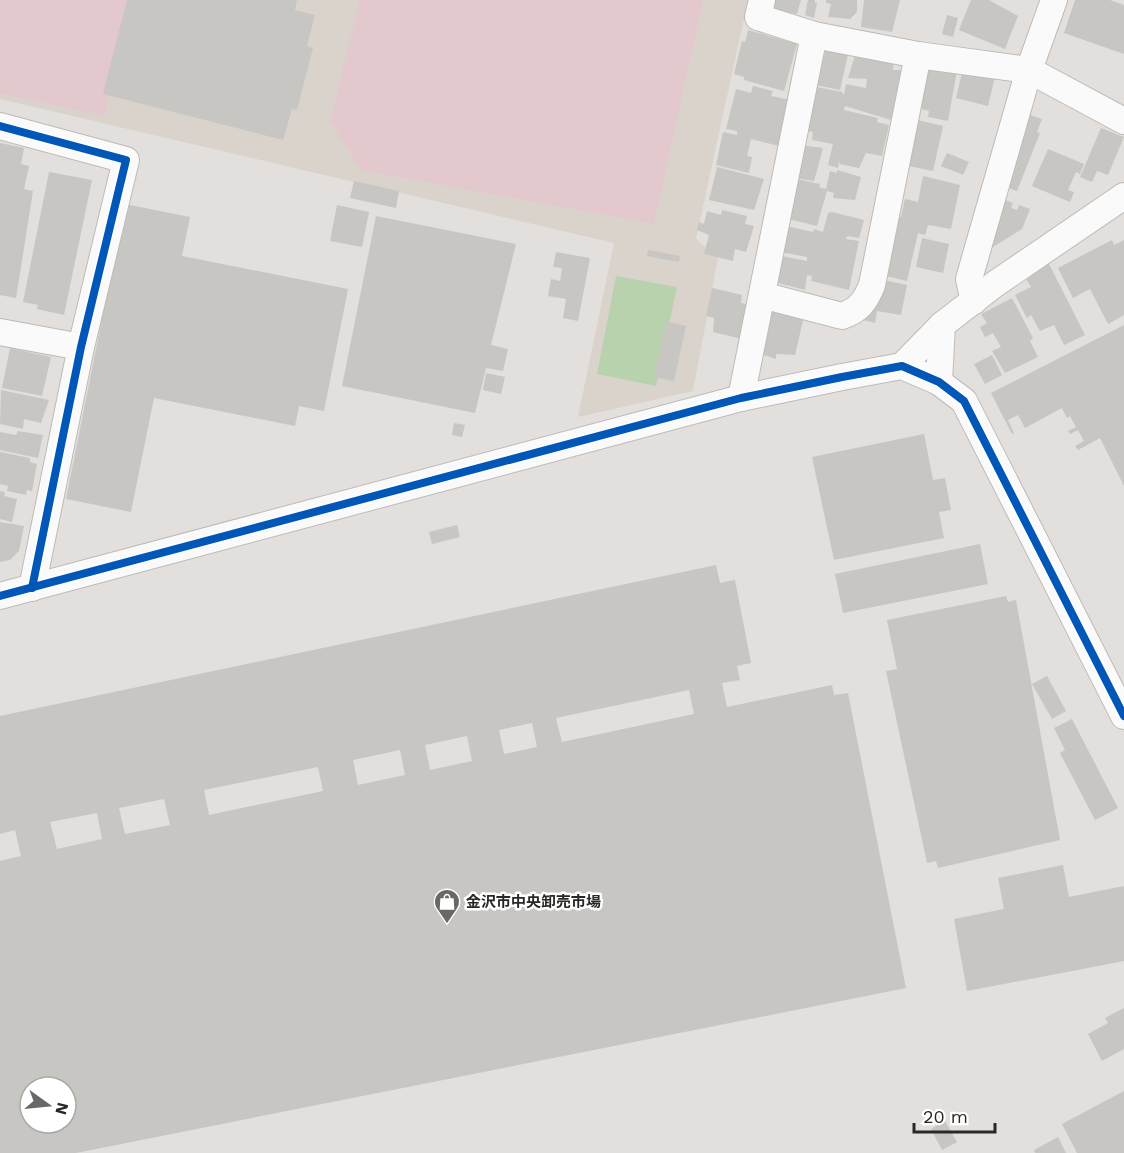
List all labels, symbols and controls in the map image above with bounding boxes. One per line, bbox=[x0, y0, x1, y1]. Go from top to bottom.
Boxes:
shop icon: 金沢市中央卸売市場 bbox=[432, 887, 462, 925]
place label: 金沢市中央卸売市場 bbox=[466, 893, 601, 911]
north arrow bbox=[18, 1075, 78, 1135]
scale bar bbox=[914, 1096, 995, 1134]
text: N bbox=[51, 1101, 73, 1117]
text: 20 m bbox=[923, 1106, 968, 1127]

